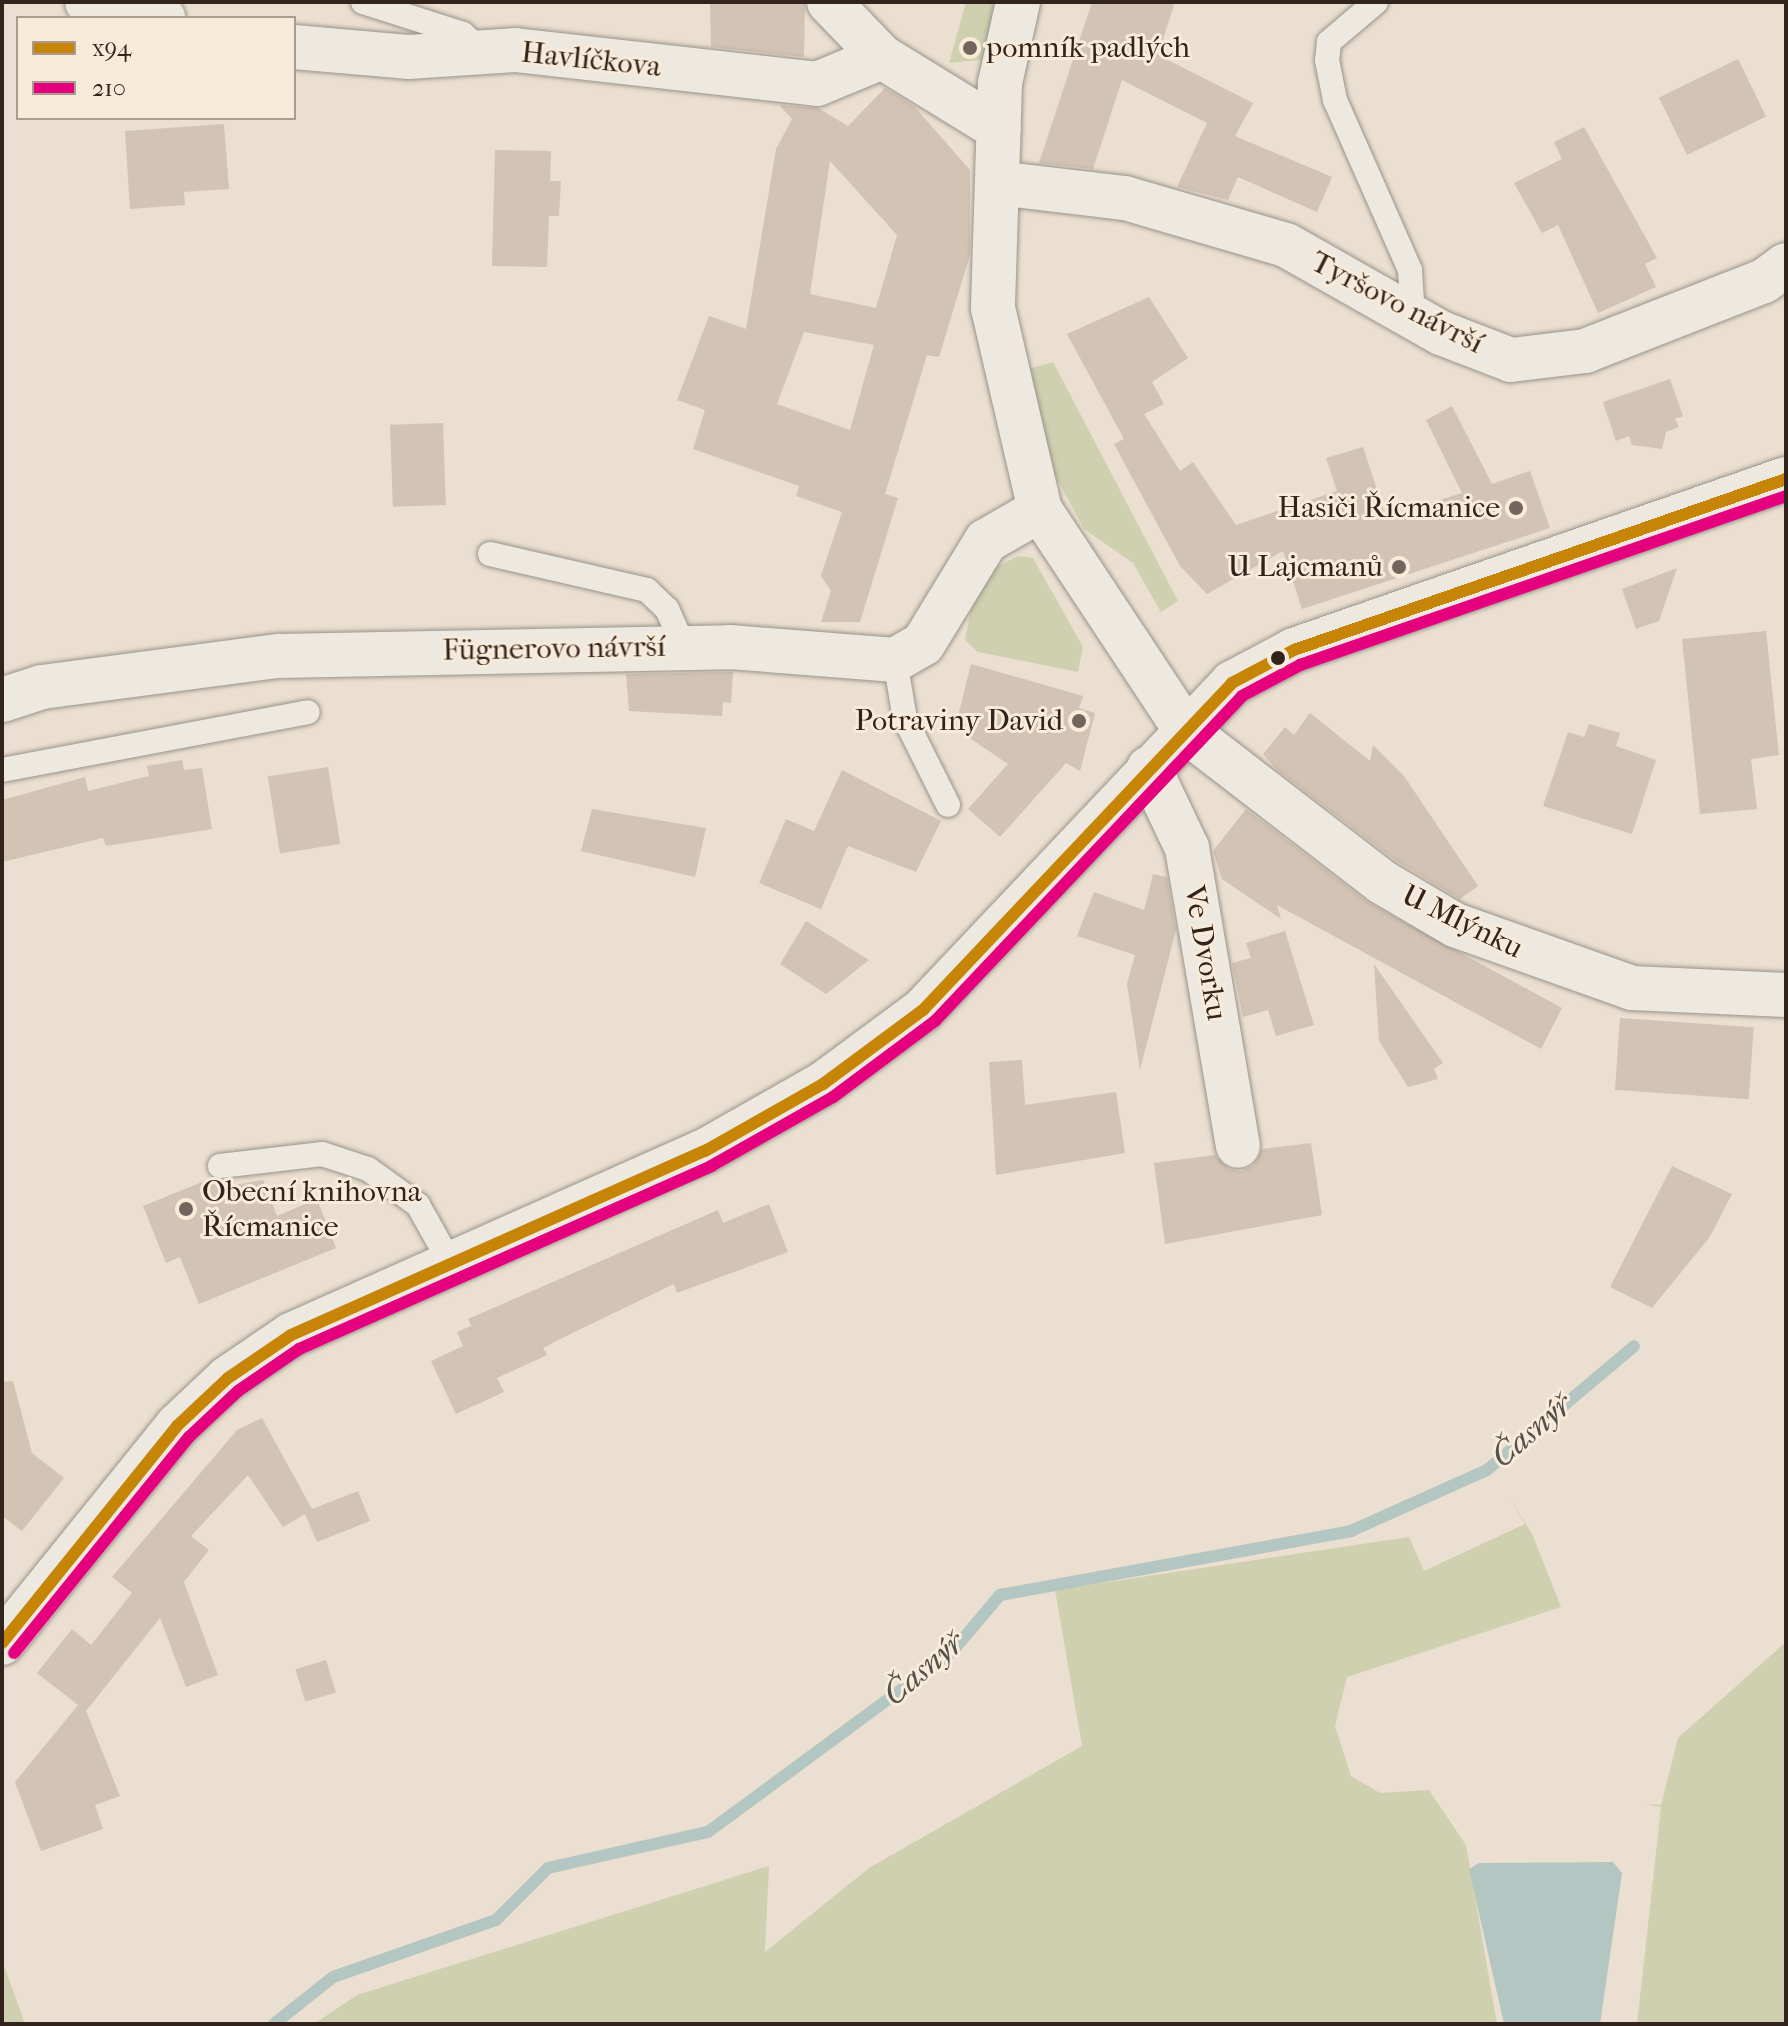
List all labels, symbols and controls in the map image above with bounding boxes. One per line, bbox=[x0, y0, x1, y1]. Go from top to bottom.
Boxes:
legend bbox=[16, 16, 296, 120]
place label: pomník padlých bbox=[986, 30, 1190, 66]
text: x94 bbox=[92, 34, 131, 62]
street label: Havlíčkova bbox=[519, 35, 663, 85]
marker: pomník padlých bbox=[961, 39, 979, 57]
text: 210 bbox=[92, 74, 126, 102]
street label: Tyršovo návrší bbox=[1305, 244, 1489, 362]
place label: Hasiči Řícmanice bbox=[1278, 490, 1500, 526]
marker: Hasiči Řícmanice bbox=[1507, 499, 1525, 517]
place label: U Lajcmanů bbox=[1228, 549, 1383, 585]
marker: U Lajcmanů bbox=[1390, 558, 1408, 576]
street label: Fügnerovo návrší bbox=[442, 629, 666, 669]
unlabelled marker bbox=[1270, 650, 1286, 666]
place label: Potraviny David bbox=[855, 703, 1063, 739]
marker: Potraviny David bbox=[1070, 712, 1088, 730]
street label: U Mlýnku bbox=[1395, 877, 1529, 967]
street label: Ve Dvorku bbox=[1175, 883, 1235, 1023]
place label: Obecní knihovna Řícmanice bbox=[202, 1174, 422, 1244]
marker: Obecní knihovna Řícmanice bbox=[177, 1200, 195, 1218]
water label: Časnýř bbox=[1484, 1386, 1580, 1476]
water label: Časnýř bbox=[876, 1624, 972, 1714]

